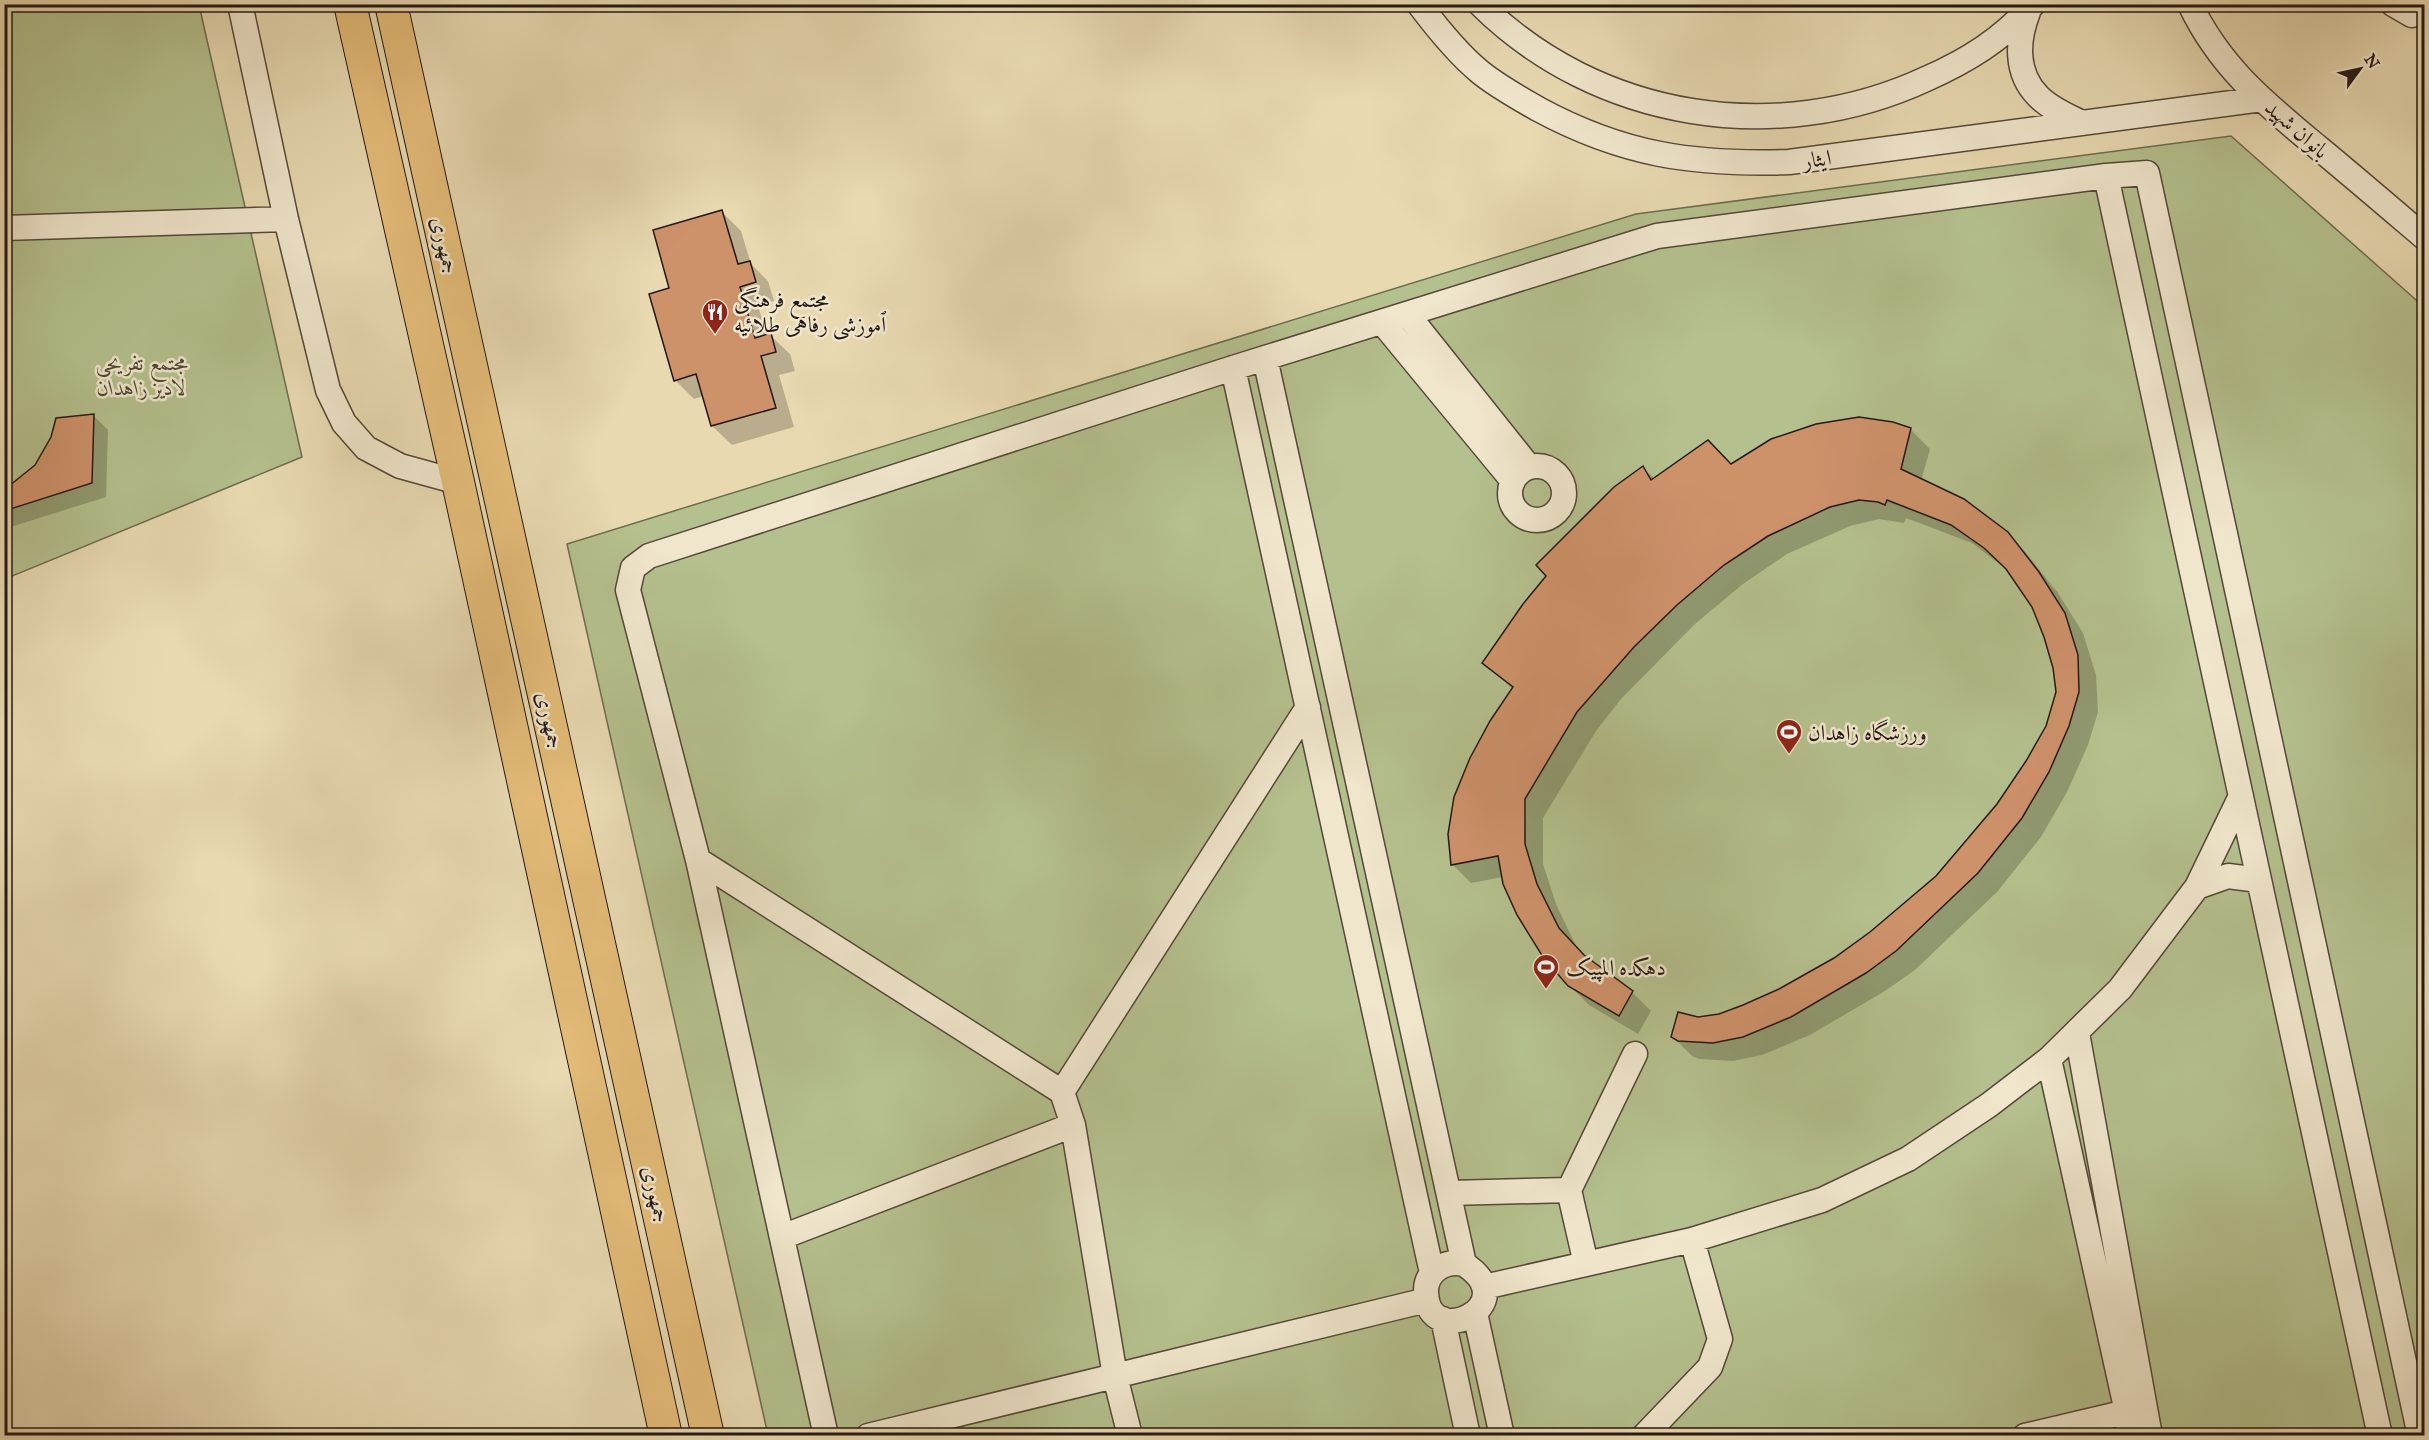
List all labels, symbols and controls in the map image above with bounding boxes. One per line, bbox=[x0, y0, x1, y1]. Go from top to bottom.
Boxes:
north arrow bbox=[2330, 39, 2390, 99]
text: N bbox=[2360, 50, 2384, 72]
street label: بانوان شهید bbox=[2259, 94, 2335, 165]
street label: ایثار bbox=[1799, 144, 1833, 175]
street label: جمهوری bbox=[425, 214, 465, 276]
place label: مجتمع فرهنگی ٱموزشی رفاهی طلائیه bbox=[734, 286, 887, 340]
restaurant icon: مجتمع فرهنگی ٱموزشی رفاهی طلائیه bbox=[700, 297, 730, 335]
park label: مجتمع تفریحی لادیز زاهدان bbox=[95, 349, 189, 401]
street label: جمهوری bbox=[530, 689, 570, 751]
sports icon: ورزشگاه زاهدان bbox=[1774, 717, 1804, 755]
place label: ورزشگاه زاهدان bbox=[1808, 719, 1927, 746]
sports icon: دهکده المپیک bbox=[1531, 952, 1561, 990]
place label: دهکده المپیک bbox=[1566, 954, 1666, 982]
street label: جمهوری bbox=[636, 1163, 676, 1225]

